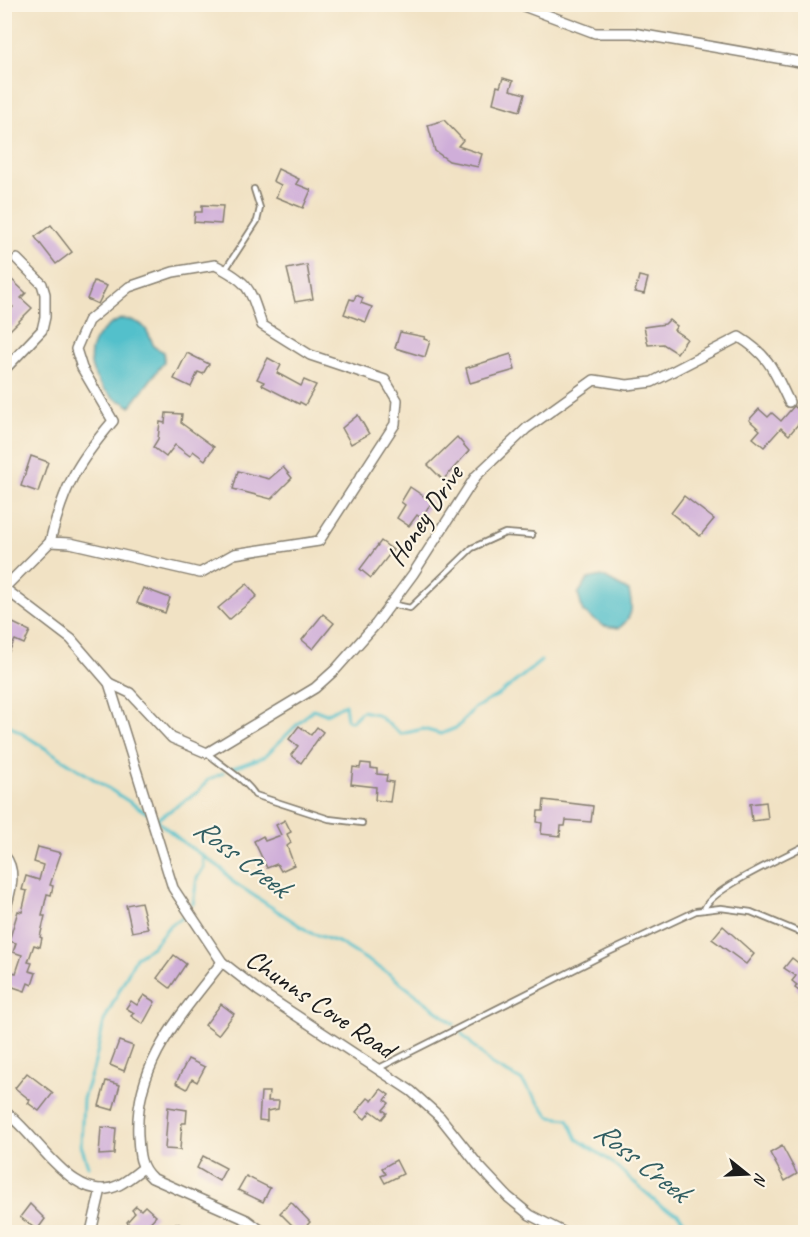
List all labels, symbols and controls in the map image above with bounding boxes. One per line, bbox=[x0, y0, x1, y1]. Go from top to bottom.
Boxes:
street label: Honey Drive bbox=[378, 457, 472, 572]
water label: Ross Creek bbox=[187, 809, 301, 908]
street label: Chunns Cove Road bbox=[239, 941, 405, 1068]
water label: Ross Creek bbox=[587, 1112, 701, 1213]
north arrow bbox=[717, 1144, 777, 1204]
text: N bbox=[748, 1171, 771, 1189]

